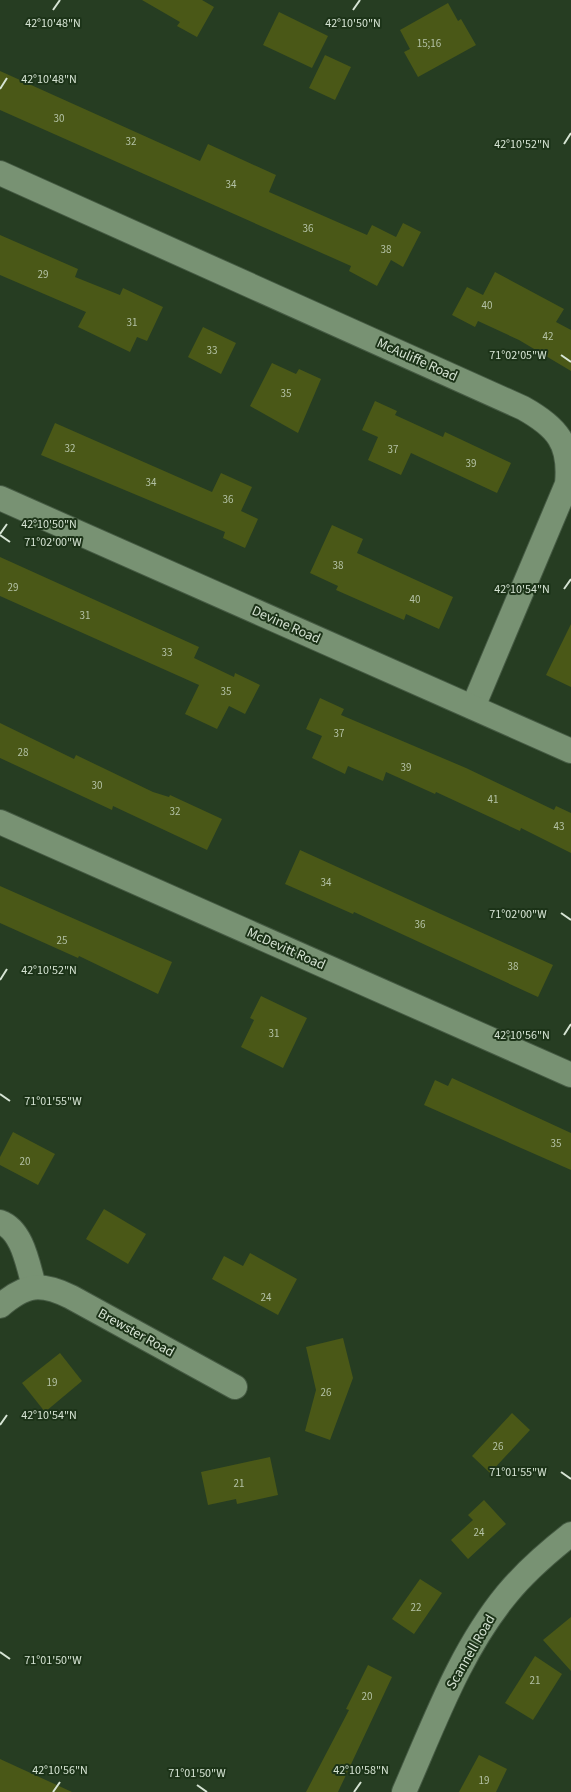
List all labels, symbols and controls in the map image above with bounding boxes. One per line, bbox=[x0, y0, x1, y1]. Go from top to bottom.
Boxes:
text: 42°10'48"N bbox=[25, 15, 81, 32]
text: 42°10'50"N bbox=[325, 15, 381, 32]
house number: 15;16 bbox=[417, 36, 442, 51]
text: 42°10'48"N bbox=[21, 71, 77, 88]
house number: 30 bbox=[54, 111, 64, 126]
house number: 32 bbox=[126, 134, 136, 149]
text: 42°10'52"N bbox=[494, 136, 550, 153]
house number: 34 bbox=[226, 177, 237, 192]
house number: 36 bbox=[303, 221, 314, 236]
house number: 38 bbox=[381, 242, 392, 257]
house number: 29 bbox=[38, 267, 48, 282]
house number: 40 bbox=[482, 298, 492, 313]
house number: 31 bbox=[127, 315, 137, 330]
house number: 42 bbox=[543, 329, 553, 344]
street label: McAuliffe Road bbox=[373, 333, 461, 387]
house number: 33 bbox=[207, 343, 217, 358]
text: 71°02'05"W bbox=[489, 347, 547, 364]
house number: 35 bbox=[281, 386, 291, 401]
house number: 32 bbox=[65, 441, 75, 456]
house number: 37 bbox=[388, 442, 398, 457]
house number: 39 bbox=[466, 456, 476, 471]
house number: 34 bbox=[146, 475, 157, 490]
house number: 36 bbox=[223, 492, 234, 507]
text: 42°10'50"N bbox=[21, 516, 77, 533]
text: 71°02'00"W bbox=[24, 534, 82, 551]
house number: 38 bbox=[333, 558, 344, 573]
house number: 29 bbox=[8, 580, 18, 595]
text: 42°10'54"N bbox=[494, 581, 550, 598]
house number: 40 bbox=[410, 592, 420, 607]
street label: Devine Road bbox=[249, 601, 323, 649]
house number: 31 bbox=[80, 608, 90, 623]
house number: 33 bbox=[162, 645, 172, 660]
house number: 35 bbox=[221, 684, 231, 699]
house number: 37 bbox=[334, 726, 344, 741]
house number: 28 bbox=[18, 745, 29, 760]
house number: 39 bbox=[401, 760, 411, 775]
house number: 30 bbox=[92, 778, 102, 793]
house number: 41 bbox=[488, 792, 498, 807]
house number: 32 bbox=[170, 804, 180, 819]
house number: 43 bbox=[554, 819, 564, 834]
house number: 34 bbox=[321, 875, 332, 890]
text: 71°02'00"W bbox=[489, 906, 547, 923]
house number: 36 bbox=[415, 917, 426, 932]
street label: McDevitt Road bbox=[243, 923, 329, 975]
house number: 25 bbox=[57, 933, 67, 948]
house number: 38 bbox=[508, 959, 519, 974]
text: 42°10'52"N bbox=[21, 962, 77, 979]
house number: 31 bbox=[269, 1026, 279, 1041]
text: 42°10'56"N bbox=[494, 1027, 550, 1044]
text: 71°01'55"W bbox=[24, 1093, 82, 1110]
house number: 35 bbox=[551, 1136, 561, 1151]
house number: 20 bbox=[20, 1154, 30, 1169]
house number: 24 bbox=[261, 1290, 272, 1305]
street label: Brewster Road bbox=[94, 1304, 178, 1362]
house number: 19 bbox=[47, 1375, 57, 1390]
house number: 26 bbox=[321, 1385, 332, 1400]
text: 42°10'54"N bbox=[21, 1407, 77, 1424]
house number: 26 bbox=[493, 1439, 504, 1454]
text: 71°01'55"W bbox=[489, 1464, 547, 1481]
house number: 21 bbox=[234, 1476, 244, 1491]
house number: 24 bbox=[474, 1525, 485, 1540]
house number: 22 bbox=[411, 1600, 421, 1615]
street label: Scannell Road bbox=[442, 1611, 500, 1693]
text: 71°01'50"W bbox=[24, 1652, 82, 1669]
house number: 21 bbox=[530, 1673, 540, 1688]
house number: 20 bbox=[362, 1689, 372, 1704]
text: 42°10'56"N bbox=[32, 1762, 88, 1779]
text: 42°10'58"N bbox=[333, 1762, 389, 1779]
text: 71°01'50"W bbox=[168, 1765, 226, 1782]
house number: 19 bbox=[479, 1773, 489, 1788]

